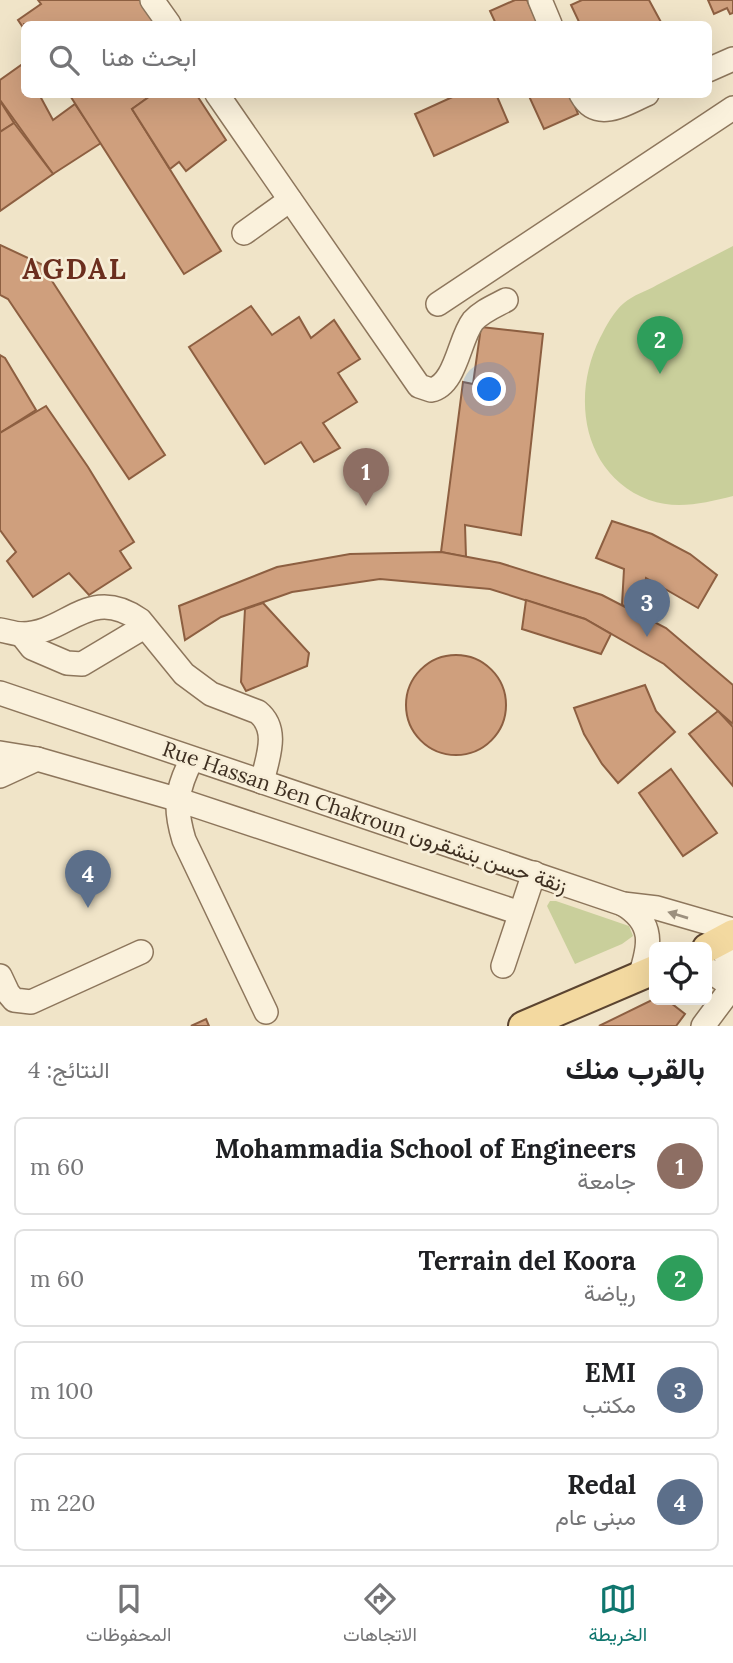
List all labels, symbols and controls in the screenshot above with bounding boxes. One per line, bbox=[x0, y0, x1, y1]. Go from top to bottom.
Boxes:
search box bbox=[21, 21, 712, 98]
text: ابحث هنا bbox=[101, 40, 197, 73]
icon: search bbox=[45, 41, 83, 79]
district label: AGDAL bbox=[22, 251, 128, 287]
pin: 2 bbox=[637, 316, 683, 374]
your location bbox=[472, 372, 506, 406]
pin: 1 bbox=[343, 448, 389, 506]
pin: 3 bbox=[624, 579, 670, 637]
street label: Rue Hassan Ben Chakroun زنقة حسن بنشقرون bbox=[159, 735, 571, 899]
pin: 4 bbox=[65, 850, 111, 908]
one-way arrow bbox=[668, 909, 689, 919]
map controls bbox=[649, 942, 712, 1005]
button: locate bbox=[649, 942, 712, 1005]
text: بالقرب منك bbox=[565, 1049, 705, 1087]
text: النتائج: 4 bbox=[28, 1055, 110, 1084]
text: Mohammadia School of Engineers bbox=[215, 1132, 636, 1165]
text: 60 m bbox=[30, 1152, 84, 1181]
text: 1 bbox=[675, 1152, 685, 1181]
text: جامعة bbox=[577, 1166, 636, 1195]
text: Terrain del Koora bbox=[418, 1244, 636, 1277]
text: 60 m bbox=[30, 1264, 84, 1293]
text: 2 bbox=[674, 1264, 686, 1293]
text: رياضة bbox=[584, 1278, 636, 1307]
text: EMI bbox=[584, 1356, 636, 1389]
text: 100 m bbox=[30, 1376, 94, 1405]
text: 3 bbox=[674, 1376, 686, 1405]
text: مكتب bbox=[582, 1390, 636, 1419]
text: Redal bbox=[567, 1468, 636, 1501]
text: 220 m bbox=[30, 1488, 96, 1517]
text: 4 bbox=[674, 1488, 686, 1517]
text: مبنى عام bbox=[555, 1502, 636, 1531]
tab: المحفوظات bbox=[86, 1580, 171, 1651]
tab: الاتجاهات bbox=[343, 1580, 417, 1651]
tab: الخريطة bbox=[588, 1580, 647, 1651]

